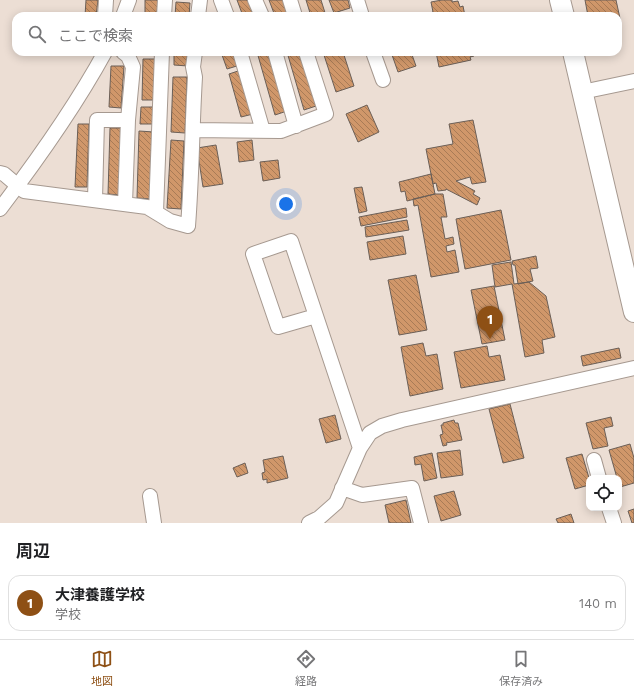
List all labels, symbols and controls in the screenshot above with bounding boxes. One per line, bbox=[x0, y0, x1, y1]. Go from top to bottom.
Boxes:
search box bbox=[12, 12, 622, 56]
icon: search bbox=[26, 23, 48, 45]
text: ここで検索 bbox=[58, 27, 133, 45]
your location bbox=[276, 194, 296, 214]
pin: 1 bbox=[477, 306, 503, 339]
map controls bbox=[586, 475, 622, 511]
button: locate bbox=[586, 475, 622, 511]
text: 周辺 bbox=[16, 541, 50, 561]
text: 大津養護学校 bbox=[55, 586, 145, 604]
text: 1 bbox=[27, 596, 33, 611]
text: 140 m bbox=[579, 596, 617, 611]
text: 学校 bbox=[55, 607, 81, 622]
tab: 地図 bbox=[91, 648, 113, 688]
tab: 経路 bbox=[295, 648, 317, 688]
tab: 保存済み bbox=[499, 648, 543, 688]

